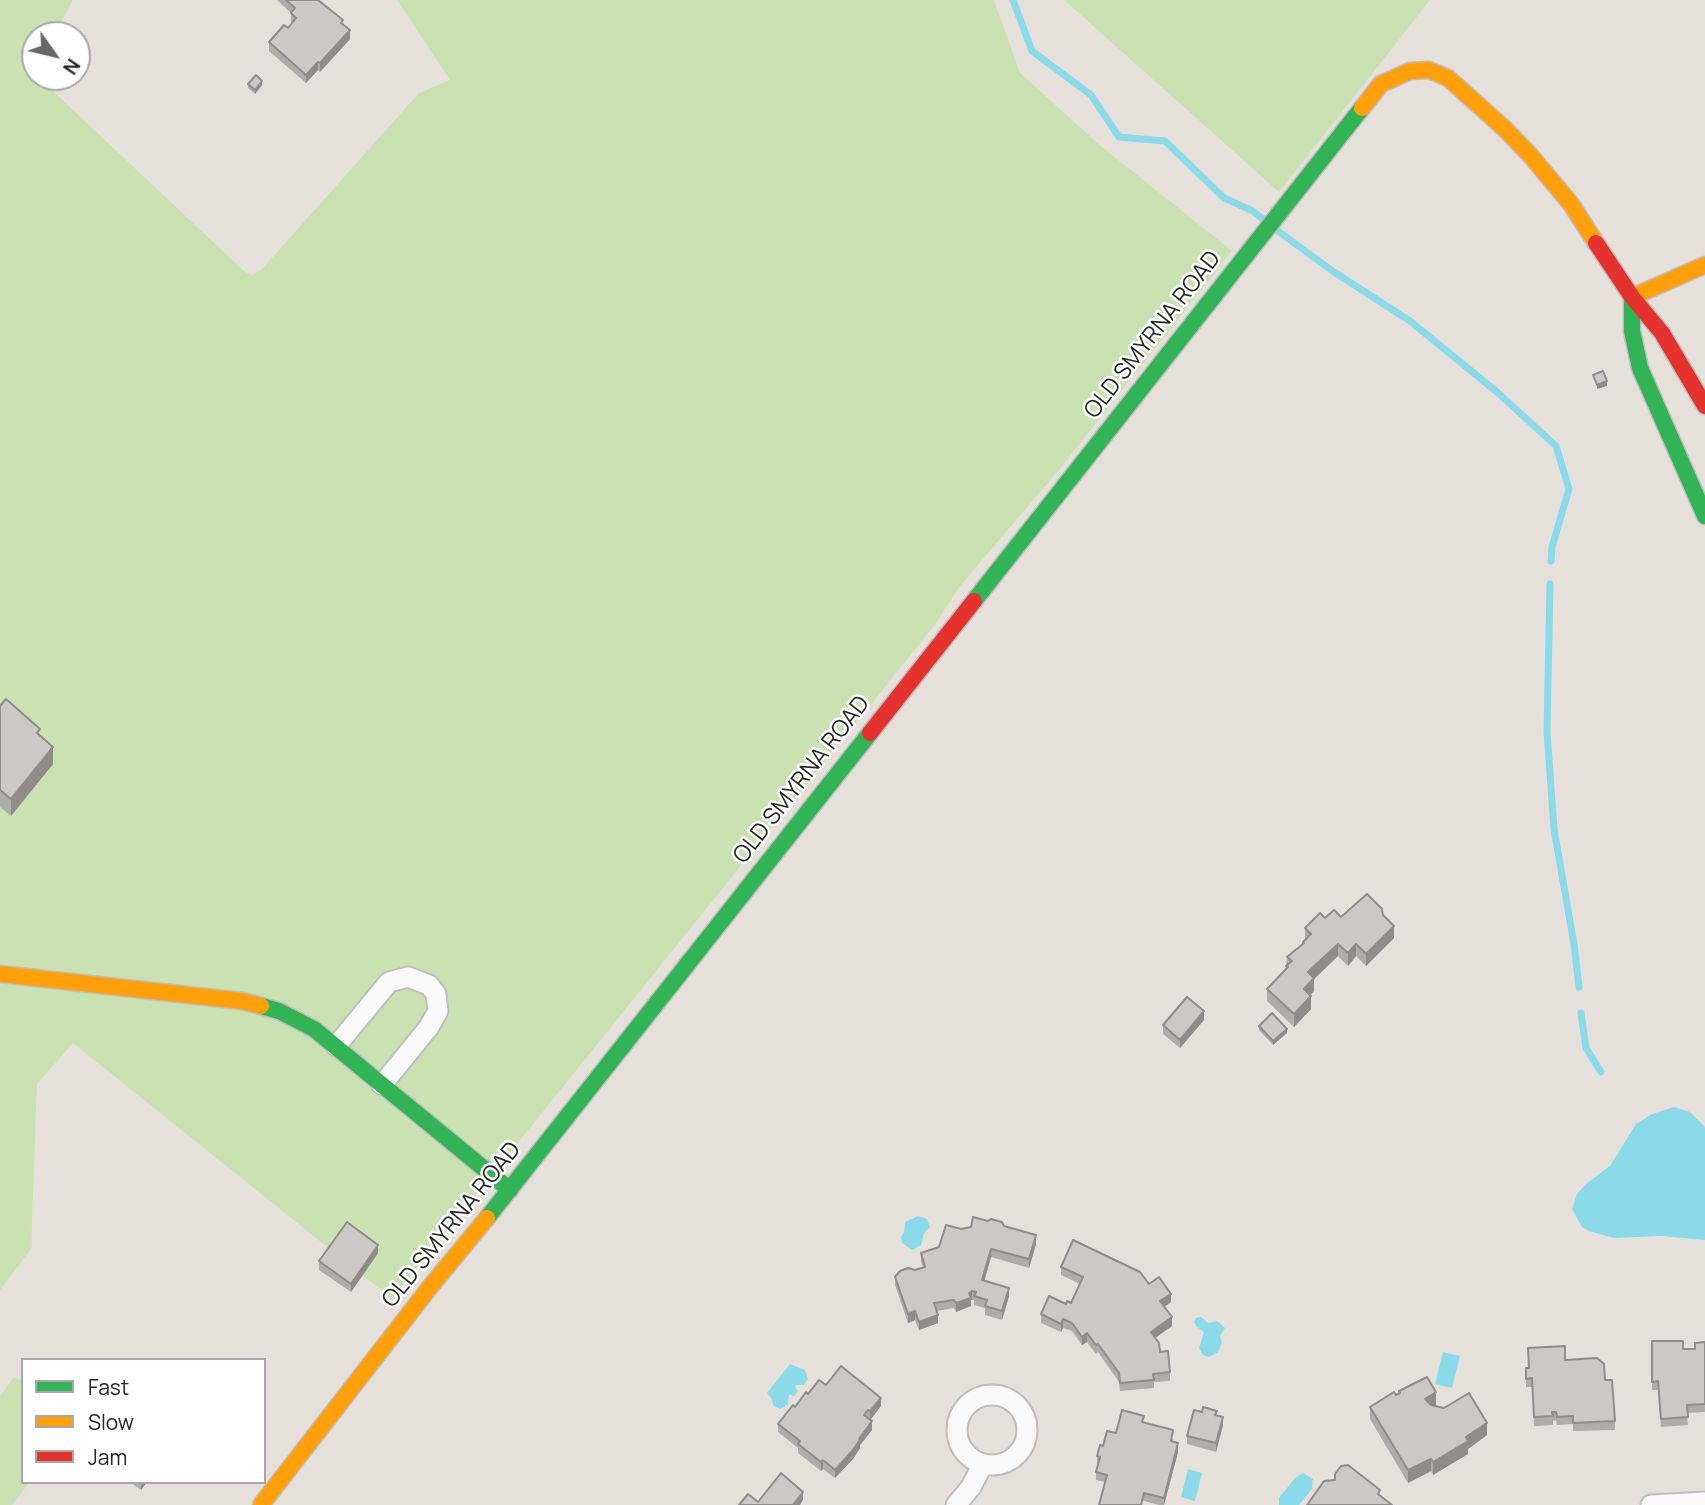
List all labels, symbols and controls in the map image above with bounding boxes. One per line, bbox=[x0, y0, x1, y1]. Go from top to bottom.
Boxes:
north arrow bbox=[21, 21, 91, 91]
text: N bbox=[57, 54, 86, 80]
street label: OLD SMYRNA ROAD bbox=[1079, 246, 1227, 424]
street label: OLD SMYRNA ROAD bbox=[728, 691, 876, 869]
street label: OLD SMYRNA ROAD bbox=[377, 1137, 527, 1313]
legend bbox=[21, 1358, 266, 1484]
text: Fast bbox=[88, 1373, 129, 1401]
text: Slow bbox=[88, 1408, 134, 1436]
text: Jam bbox=[88, 1443, 127, 1471]

